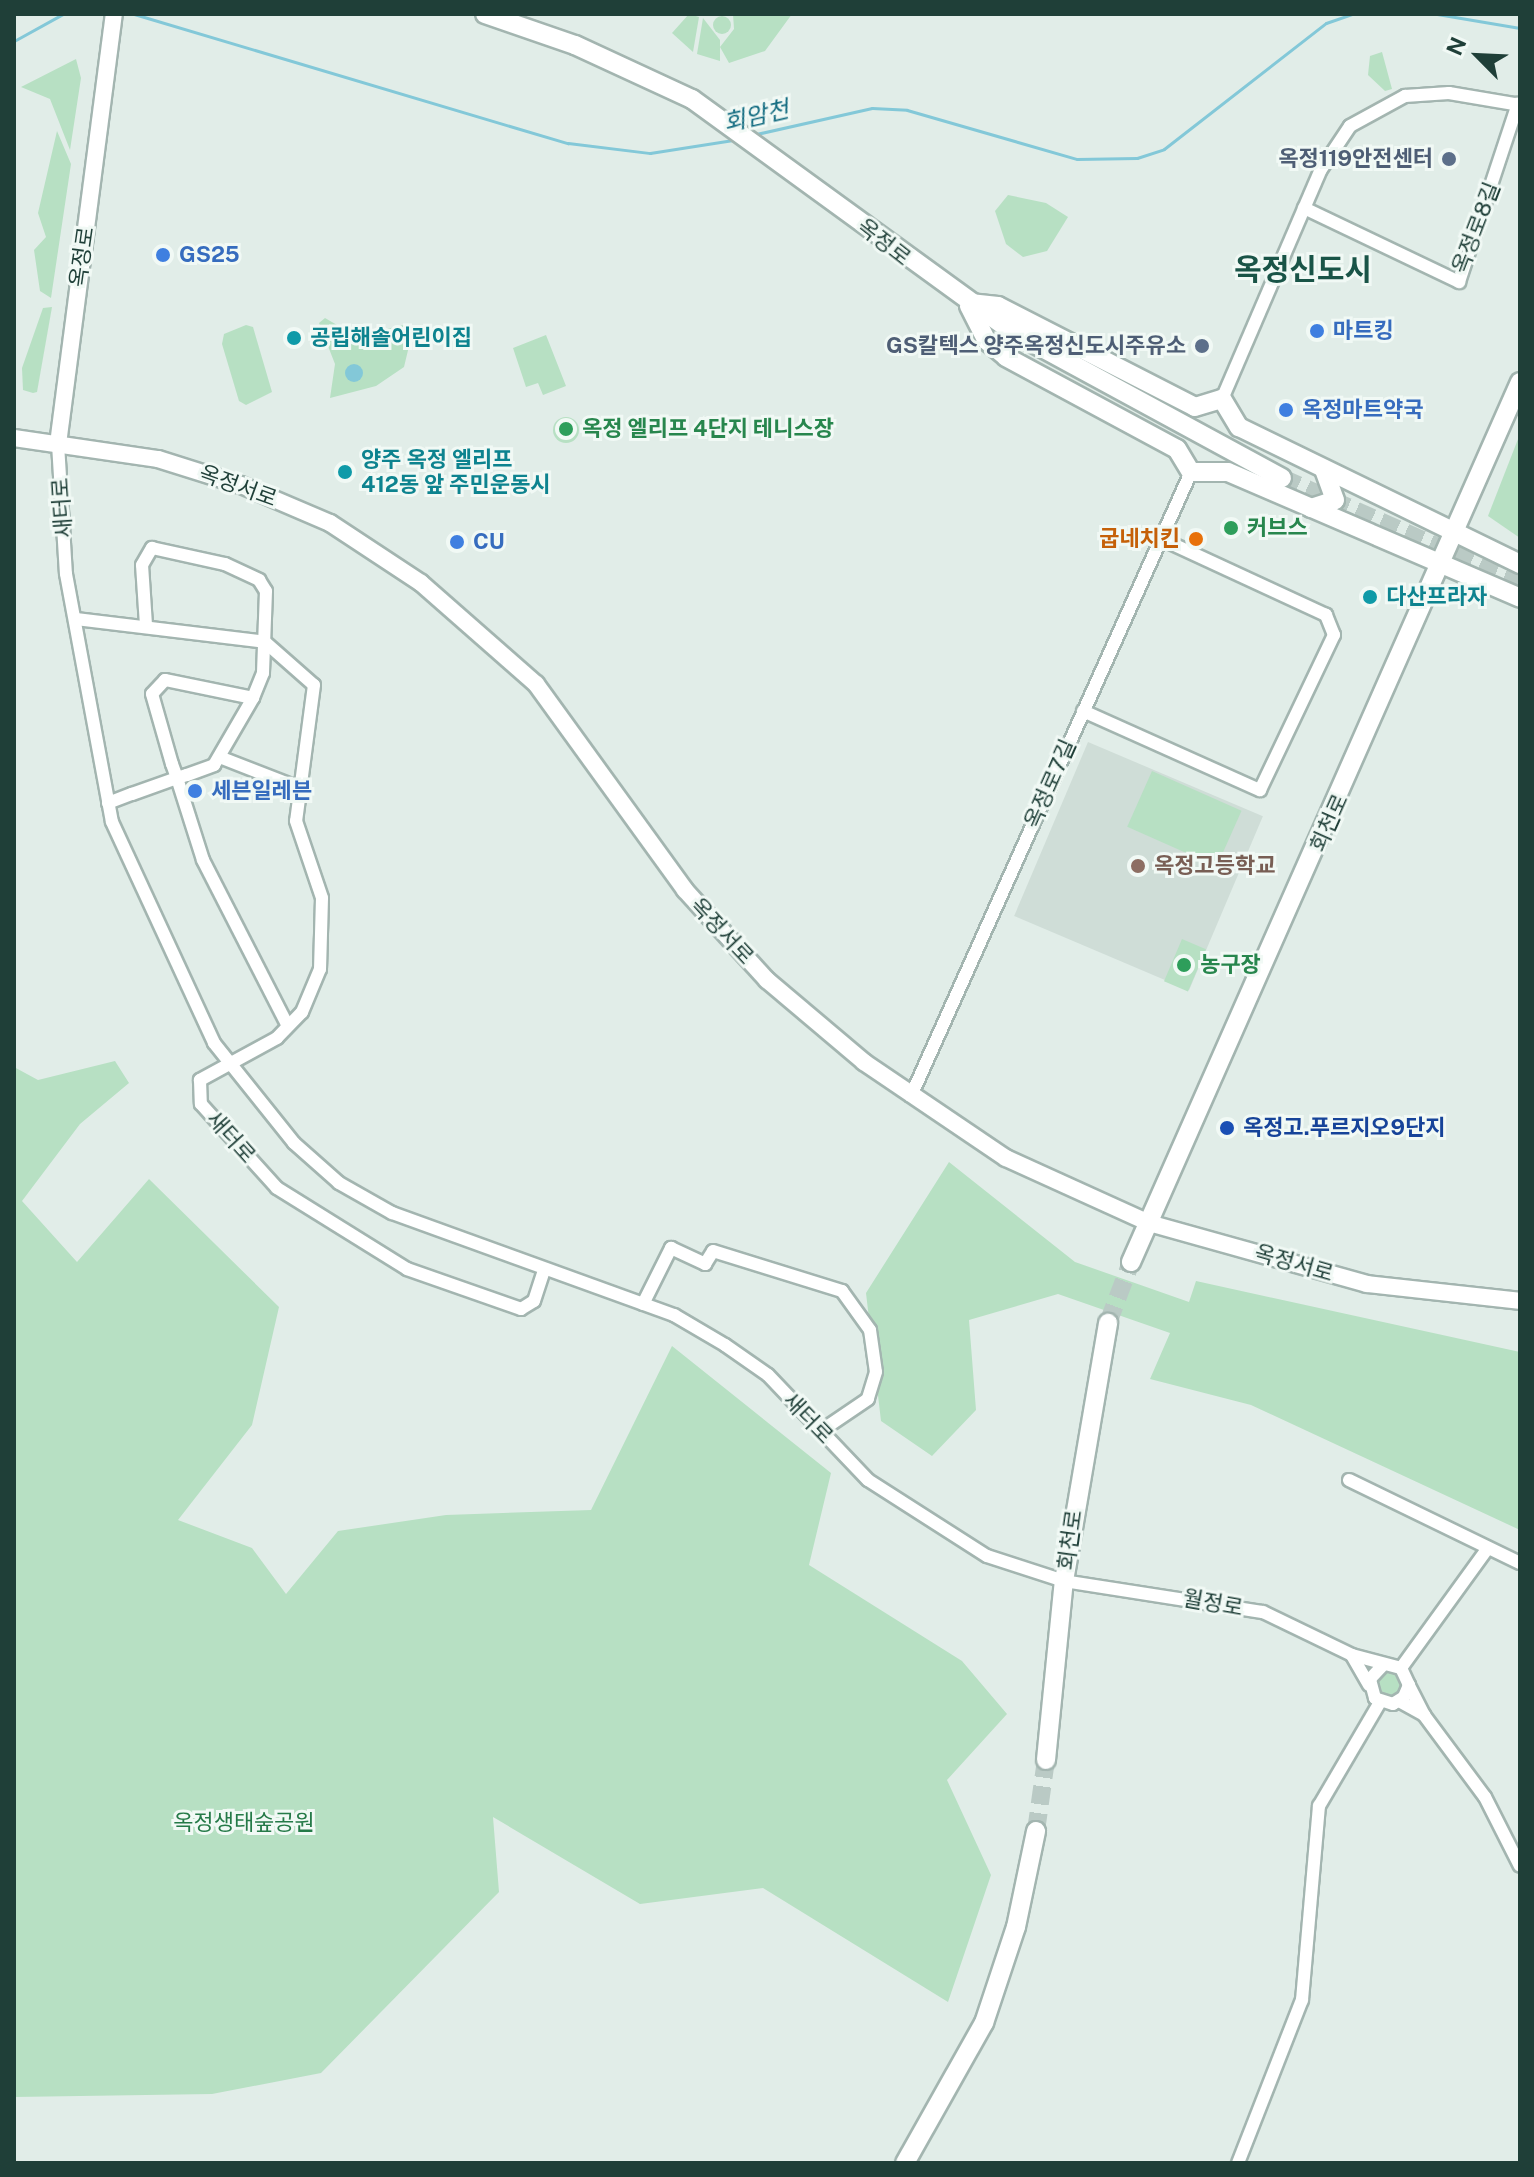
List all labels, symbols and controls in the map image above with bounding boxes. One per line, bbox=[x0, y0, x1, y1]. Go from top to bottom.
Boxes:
north arrow bbox=[1438, 16, 1518, 96]
text: N bbox=[1441, 33, 1471, 59]
water label: 회암천 bbox=[720, 95, 792, 137]
place label: 옥정119안전센터 bbox=[1278, 146, 1433, 172]
marker: 옥정119안전센터 bbox=[1440, 150, 1458, 168]
street label: 옥정로8길 bbox=[1447, 179, 1505, 277]
street label: 옥정로 bbox=[852, 213, 916, 271]
street label: 옥정로 bbox=[65, 225, 99, 289]
place label: GS25 bbox=[179, 242, 240, 268]
marker: GS25 bbox=[154, 246, 172, 264]
district label: 옥정신도시 bbox=[1234, 251, 1372, 287]
place label: 마트킹 bbox=[1333, 318, 1394, 344]
marker: 마트킹 bbox=[1308, 322, 1326, 340]
place label: 공립해솔어린이집 bbox=[310, 325, 472, 351]
marker: 공립해솔어린이집 bbox=[285, 329, 303, 347]
place label: GS칼텍스 양주옥정신도시주유소 bbox=[886, 333, 1186, 359]
marker: GS칼텍스 양주옥정신도시주유소 bbox=[1193, 337, 1211, 355]
place label: 옥정마트약국 bbox=[1302, 397, 1423, 423]
marker: 옥정마트약국 bbox=[1277, 401, 1295, 419]
place label: 옥정 엘리프 4단지 테니스장 bbox=[582, 416, 834, 442]
marker: 옥정 엘리프 4단지 테니스장 bbox=[557, 420, 575, 438]
place label: 양주 옥정 엘리프 412동 앞 주민운동시 bbox=[361, 446, 550, 498]
street label: 옥정서로 bbox=[195, 460, 281, 512]
marker: 양주 옥정 엘리프 412동 앞 주민운동시 bbox=[336, 463, 354, 481]
street label: 새터로 bbox=[47, 477, 77, 539]
place label: 커브스 bbox=[1247, 515, 1308, 541]
marker: 커브스 bbox=[1222, 519, 1240, 537]
place label: 굽네치킨 bbox=[1099, 526, 1180, 552]
place label: CU bbox=[473, 529, 505, 555]
marker: 굽네치킨 bbox=[1187, 530, 1205, 548]
marker: CU bbox=[448, 533, 466, 551]
place label: 다산프라자 bbox=[1386, 584, 1487, 610]
marker: 다산프라자 bbox=[1361, 588, 1379, 606]
street label: 옥정로7길 bbox=[1019, 736, 1081, 832]
place label: 세븐일레븐 bbox=[211, 778, 312, 804]
marker: 세븐일레븐 bbox=[186, 782, 204, 800]
street label: 회천로 bbox=[1305, 790, 1353, 856]
place label: 옥정고등학교 bbox=[1154, 853, 1275, 879]
marker: 옥정고등학교 bbox=[1129, 857, 1147, 875]
street label: 옥정서로 bbox=[685, 892, 759, 970]
place label: 농구장 bbox=[1200, 952, 1261, 978]
marker: 농구장 bbox=[1175, 956, 1193, 974]
street label: 새터로 bbox=[201, 1106, 261, 1168]
place label: 옥정고.푸르지오9단지 bbox=[1243, 1115, 1446, 1141]
marker: 옥정고.푸르지오9단지 bbox=[1218, 1119, 1236, 1137]
street label: 옥정서로 bbox=[1251, 1239, 1337, 1287]
street label: 새터로 bbox=[777, 1387, 839, 1449]
street label: 회천로 bbox=[1053, 1508, 1087, 1572]
street label: 월정로 bbox=[1181, 1585, 1245, 1621]
park label: 옥정생태숲공원 bbox=[173, 1810, 315, 1836]

